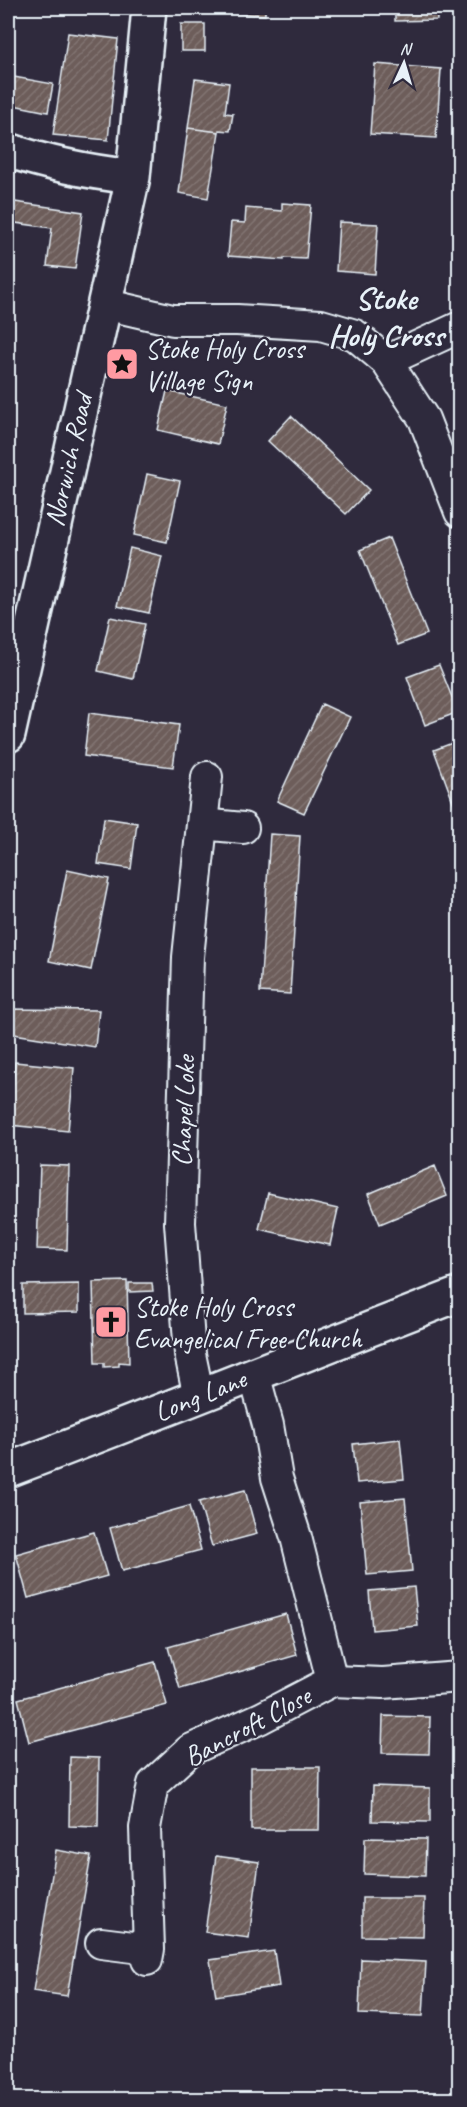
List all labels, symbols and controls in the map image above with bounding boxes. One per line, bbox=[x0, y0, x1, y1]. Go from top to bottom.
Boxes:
north arrow bbox=[374, 33, 434, 93]
text: N bbox=[399, 39, 414, 60]
district label: Stoke Holy Cross bbox=[328, 278, 448, 356]
place label: Stoke Holy Cross Village Sign bbox=[145, 331, 306, 398]
place icon: Stoke Holy Cross Village Sign bbox=[104, 346, 140, 382]
street label: Norwich Road bbox=[36, 387, 101, 529]
street label: Chapel Loke bbox=[164, 1053, 202, 1167]
place label: Stoke Holy Cross Evangelical Free Church bbox=[134, 1289, 363, 1356]
church icon: Stoke Holy Cross Evangelical Free Church bbox=[93, 1304, 129, 1340]
street label: Long Lane bbox=[149, 1360, 253, 1429]
street label: Bancroft Close bbox=[177, 1677, 318, 1774]

